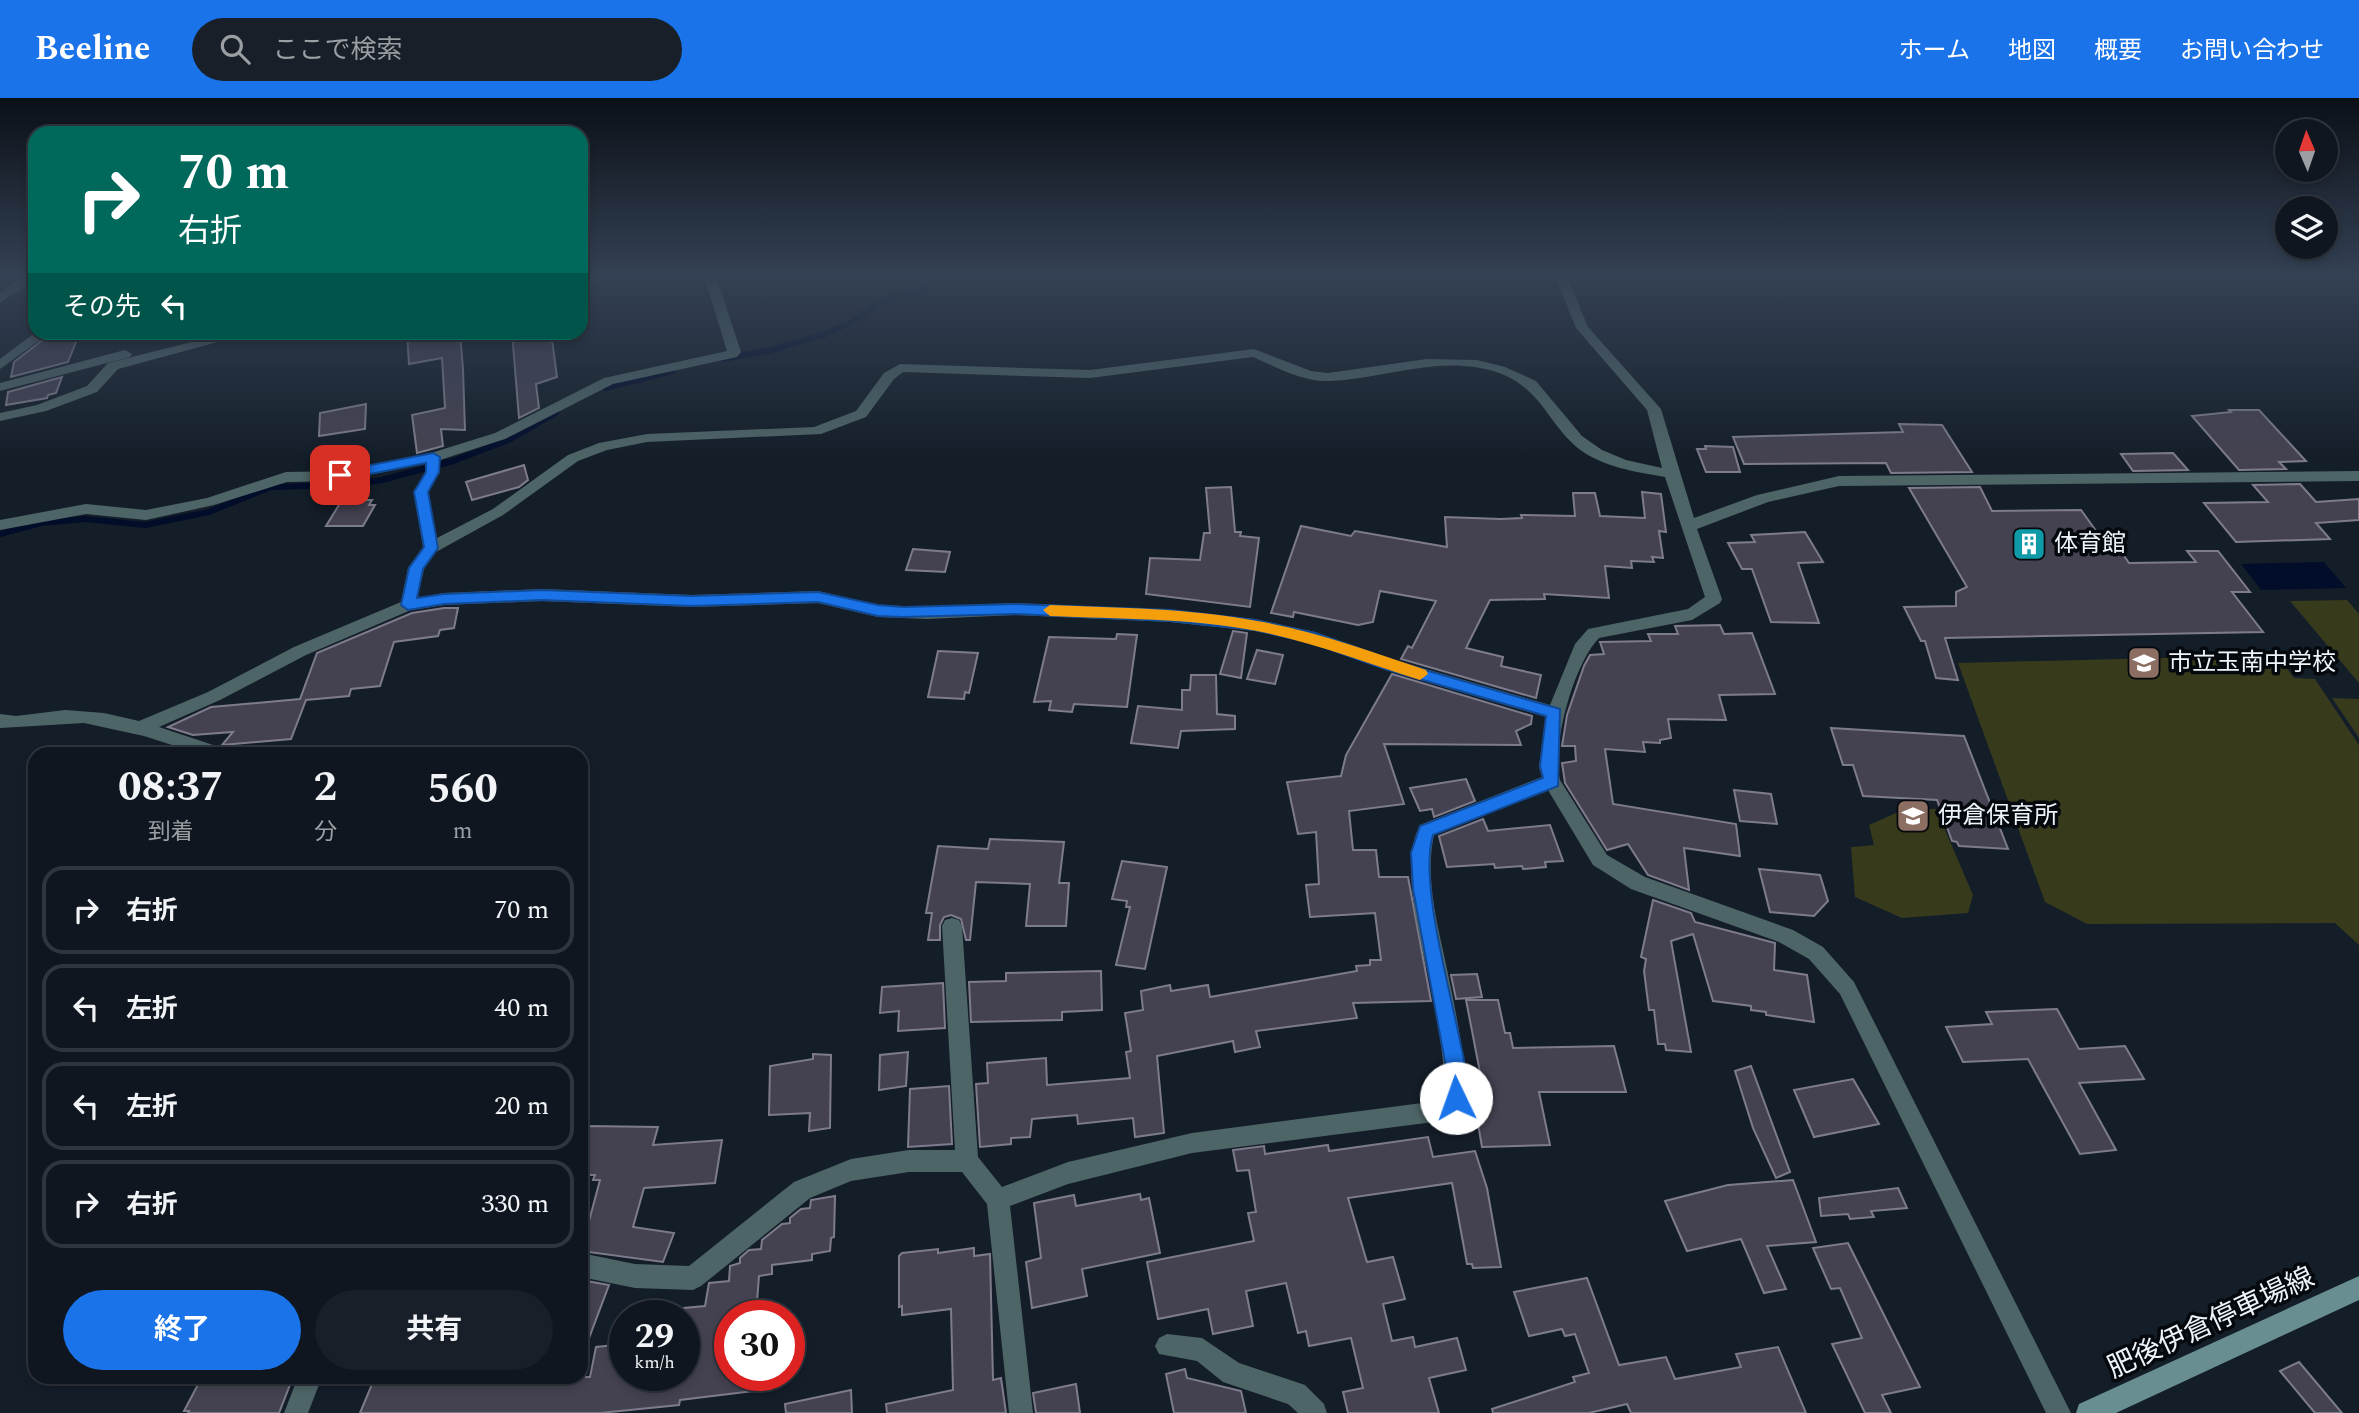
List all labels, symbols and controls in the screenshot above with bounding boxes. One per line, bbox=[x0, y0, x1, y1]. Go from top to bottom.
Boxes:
search box bbox=[192, 18, 682, 81]
text: Beeline bbox=[35, 24, 150, 74]
icon: search bbox=[216, 30, 254, 68]
text: ここで検索 bbox=[272, 30, 402, 70]
text: ホーム bbox=[1899, 33, 1970, 69]
text: 地図 bbox=[2008, 33, 2056, 69]
text: 概要 bbox=[2094, 33, 2142, 69]
text: お問い合わせ bbox=[2180, 33, 2324, 69]
north arrow bbox=[2275, 119, 2338, 182]
map controls bbox=[2275, 119, 2338, 259]
text: 70 m bbox=[178, 136, 289, 211]
icon: right bbox=[63, 154, 154, 245]
button: layers bbox=[2275, 196, 2338, 259]
text: 右折 bbox=[178, 207, 242, 256]
text: その先 bbox=[63, 287, 141, 327]
icon: left bbox=[155, 287, 193, 325]
pin bbox=[310, 445, 370, 505]
icon: arrive bbox=[321, 456, 359, 494]
building icon: 体育館 bbox=[2010, 525, 2048, 563]
place label: 体育館 bbox=[2054, 526, 2126, 562]
school or university icon: 市立玉南中学校 bbox=[2125, 644, 2163, 682]
place label: 市立玉南中学校 bbox=[2168, 645, 2336, 681]
text: 08:37 bbox=[118, 756, 224, 819]
text: 2 bbox=[314, 756, 337, 819]
text: 560 bbox=[427, 758, 498, 821]
school or university icon: 伊倉保育所 bbox=[1894, 797, 1932, 835]
place label: 伊倉保育所 bbox=[1938, 798, 2058, 834]
text: m bbox=[453, 814, 472, 849]
text: 到着 bbox=[148, 815, 194, 850]
text: 分 bbox=[314, 815, 337, 850]
text: 70 m bbox=[494, 890, 549, 930]
icon: right bbox=[67, 891, 105, 929]
text: 右折 bbox=[126, 891, 178, 931]
text: 40 m bbox=[494, 988, 549, 1028]
icon: left bbox=[67, 989, 105, 1027]
text: 左折 bbox=[126, 989, 178, 1029]
position arrow bbox=[1419, 1061, 1493, 1135]
text: 20 m bbox=[494, 1086, 549, 1126]
icon: left bbox=[67, 1087, 105, 1125]
text: 左折 bbox=[126, 1087, 178, 1127]
text: 330 m bbox=[481, 1184, 549, 1224]
icon: right bbox=[67, 1185, 105, 1223]
text: 右折 bbox=[126, 1185, 178, 1225]
street label: 肥後伊倉停車場線 bbox=[2100, 1256, 2322, 1390]
button: 終了 bbox=[63, 1290, 301, 1370]
button: 共有 bbox=[315, 1290, 553, 1370]
speed limit sign: 30 bbox=[714, 1300, 805, 1391]
text: 29 bbox=[635, 1310, 674, 1363]
text: km/h bbox=[634, 1349, 675, 1376]

